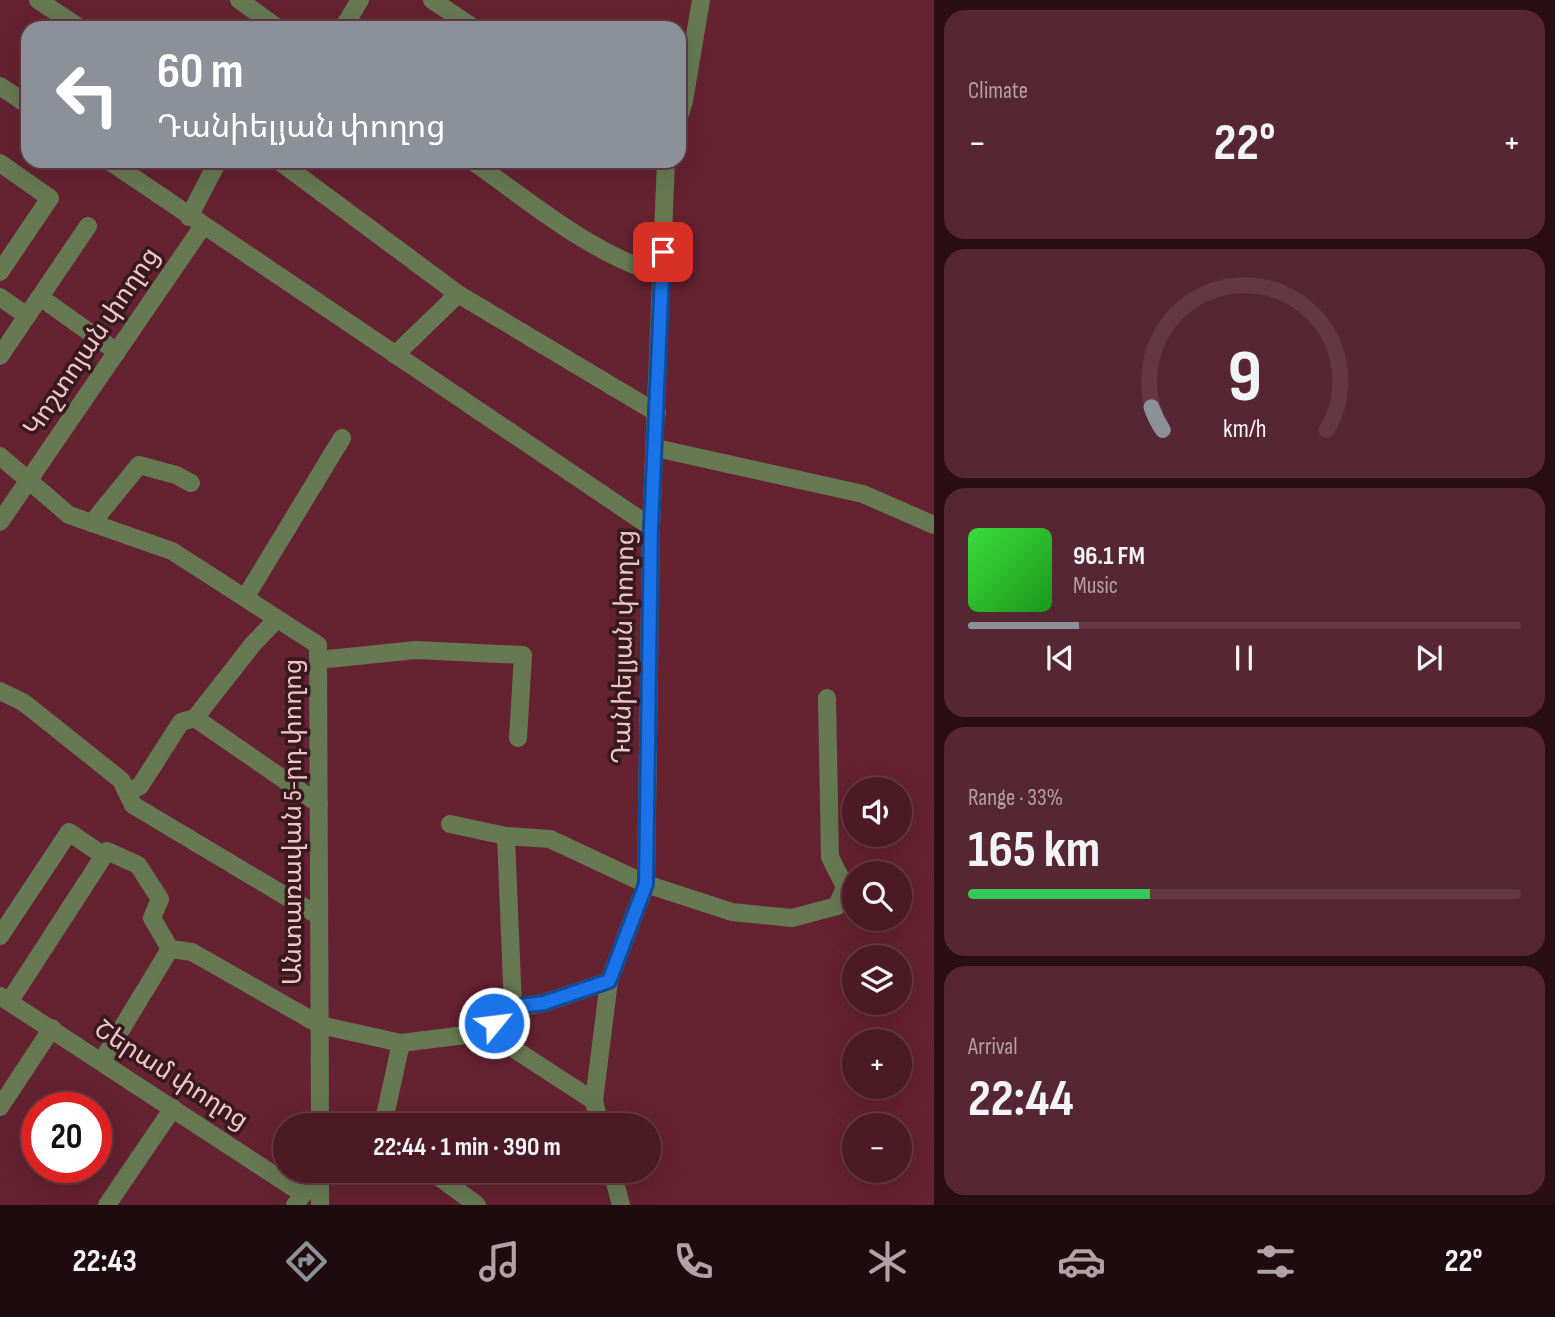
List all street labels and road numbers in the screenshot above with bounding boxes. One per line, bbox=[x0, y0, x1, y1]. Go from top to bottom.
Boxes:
street label: Կոշտոյան փողոց bbox=[17, 242, 167, 442]
street label: Դանիելյան փողոց bbox=[606, 530, 642, 764]
street label: Անտառավան 5-րդ փողոց bbox=[278, 659, 309, 985]
street label: Շերամ փողոց bbox=[88, 1014, 254, 1136]

